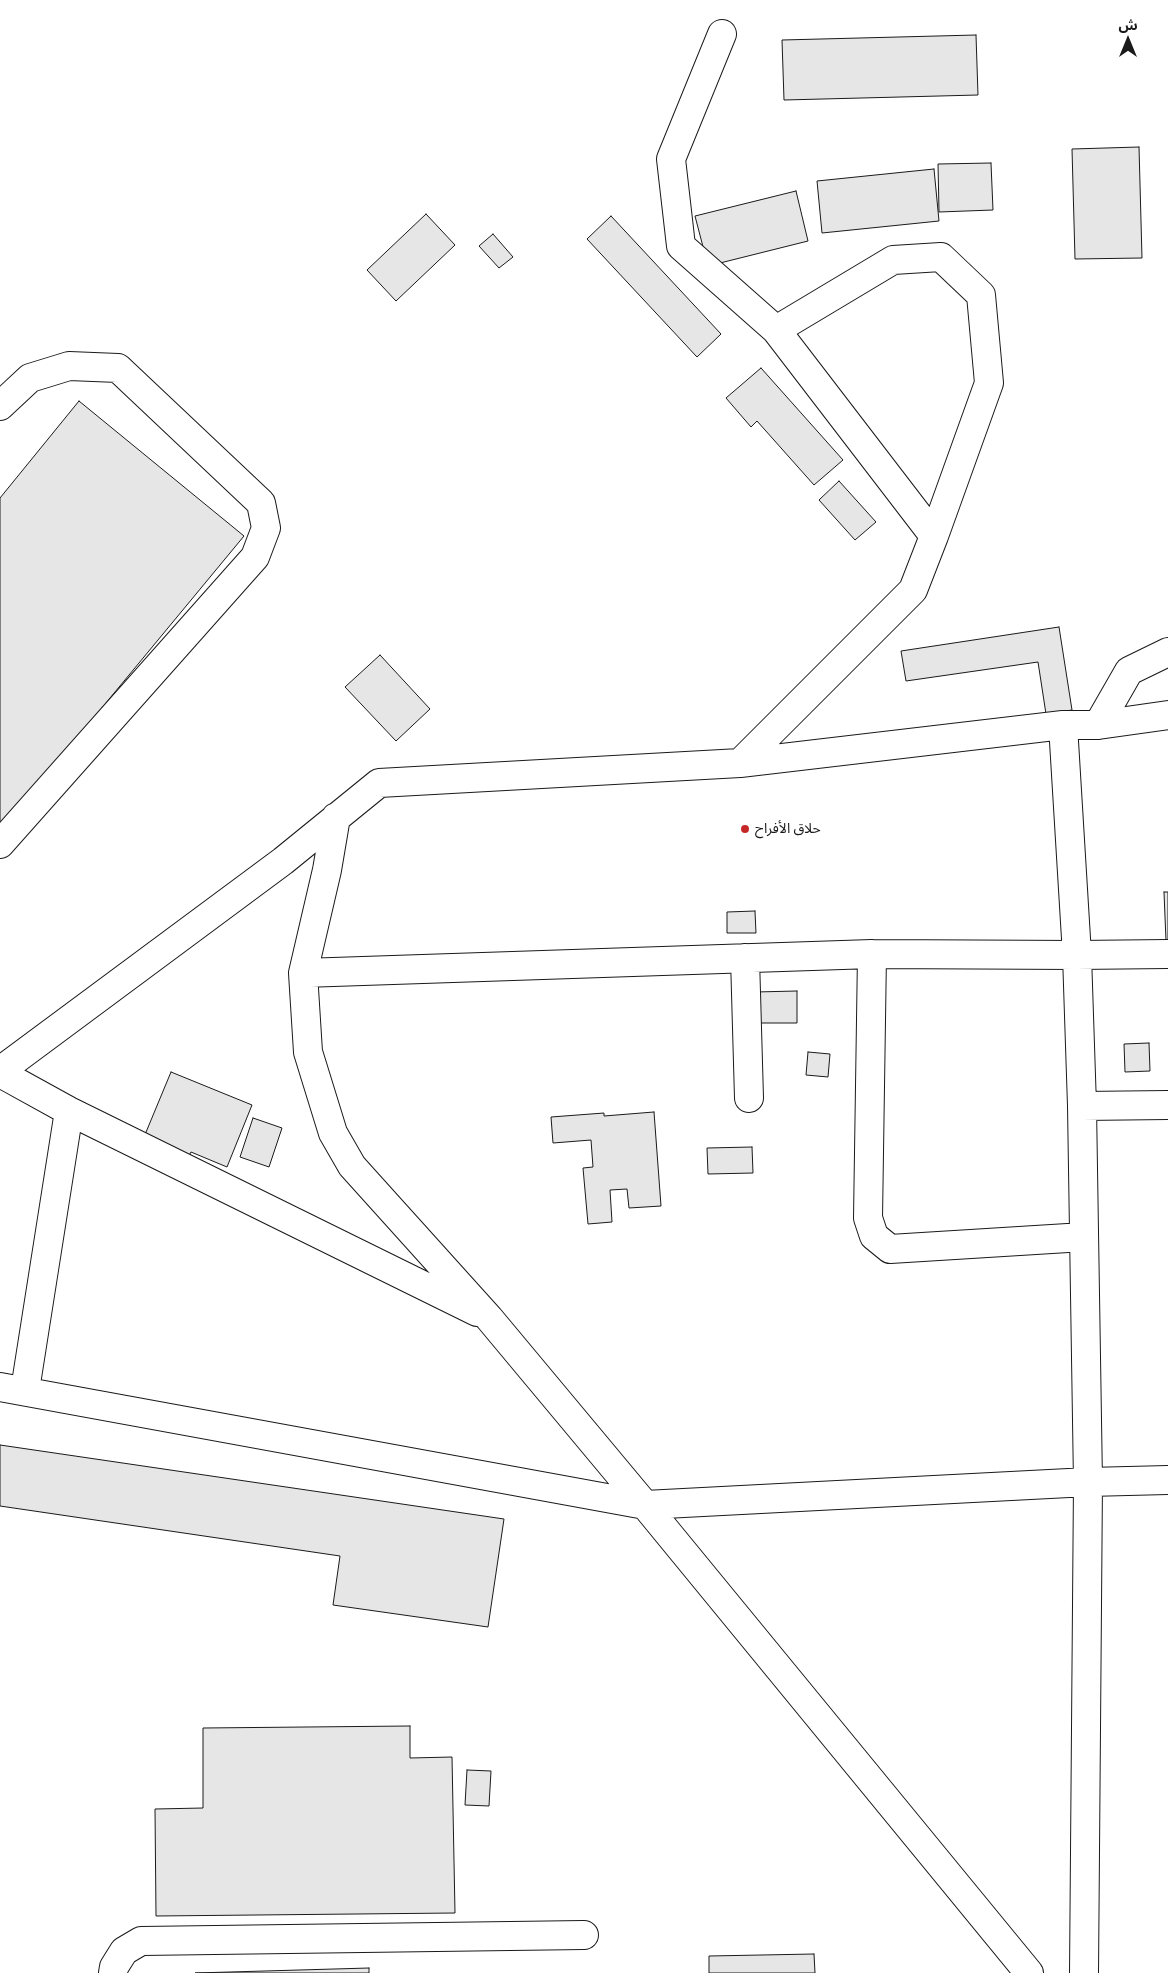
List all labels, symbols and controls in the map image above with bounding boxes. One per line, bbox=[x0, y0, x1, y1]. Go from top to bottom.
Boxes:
north arrow bbox=[1103, 15, 1153, 65]
text: ش bbox=[1118, 16, 1138, 34]
place label: حلاق الأفراح bbox=[755, 821, 821, 837]
marker: حلاق الأفراح bbox=[739, 823, 751, 835]

